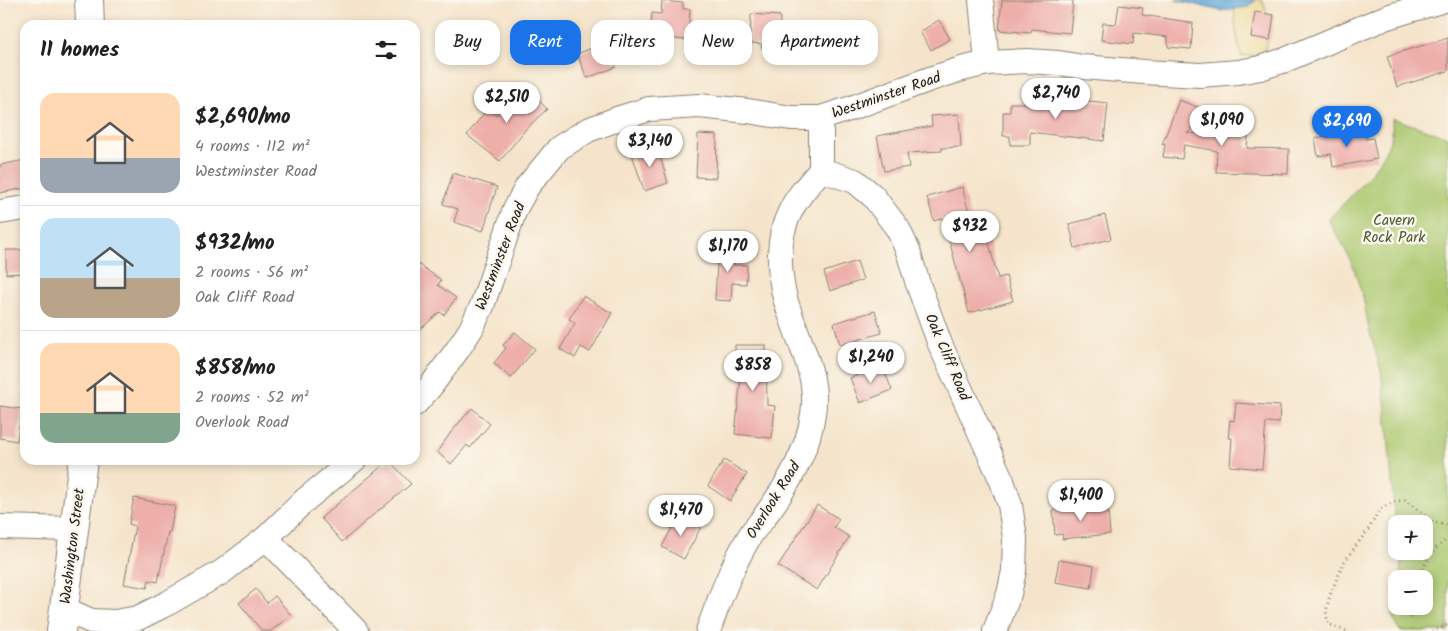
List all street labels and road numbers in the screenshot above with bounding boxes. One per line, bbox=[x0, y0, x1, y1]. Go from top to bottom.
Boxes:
street label: Westminster Road bbox=[828, 66, 945, 126]
street label: Westminster Road bbox=[469, 198, 533, 314]
street label: Oak Cliff Road bbox=[918, 310, 976, 405]
street label: Overlook Road bbox=[740, 457, 808, 544]
street label: Washington Street bbox=[54, 487, 92, 605]

